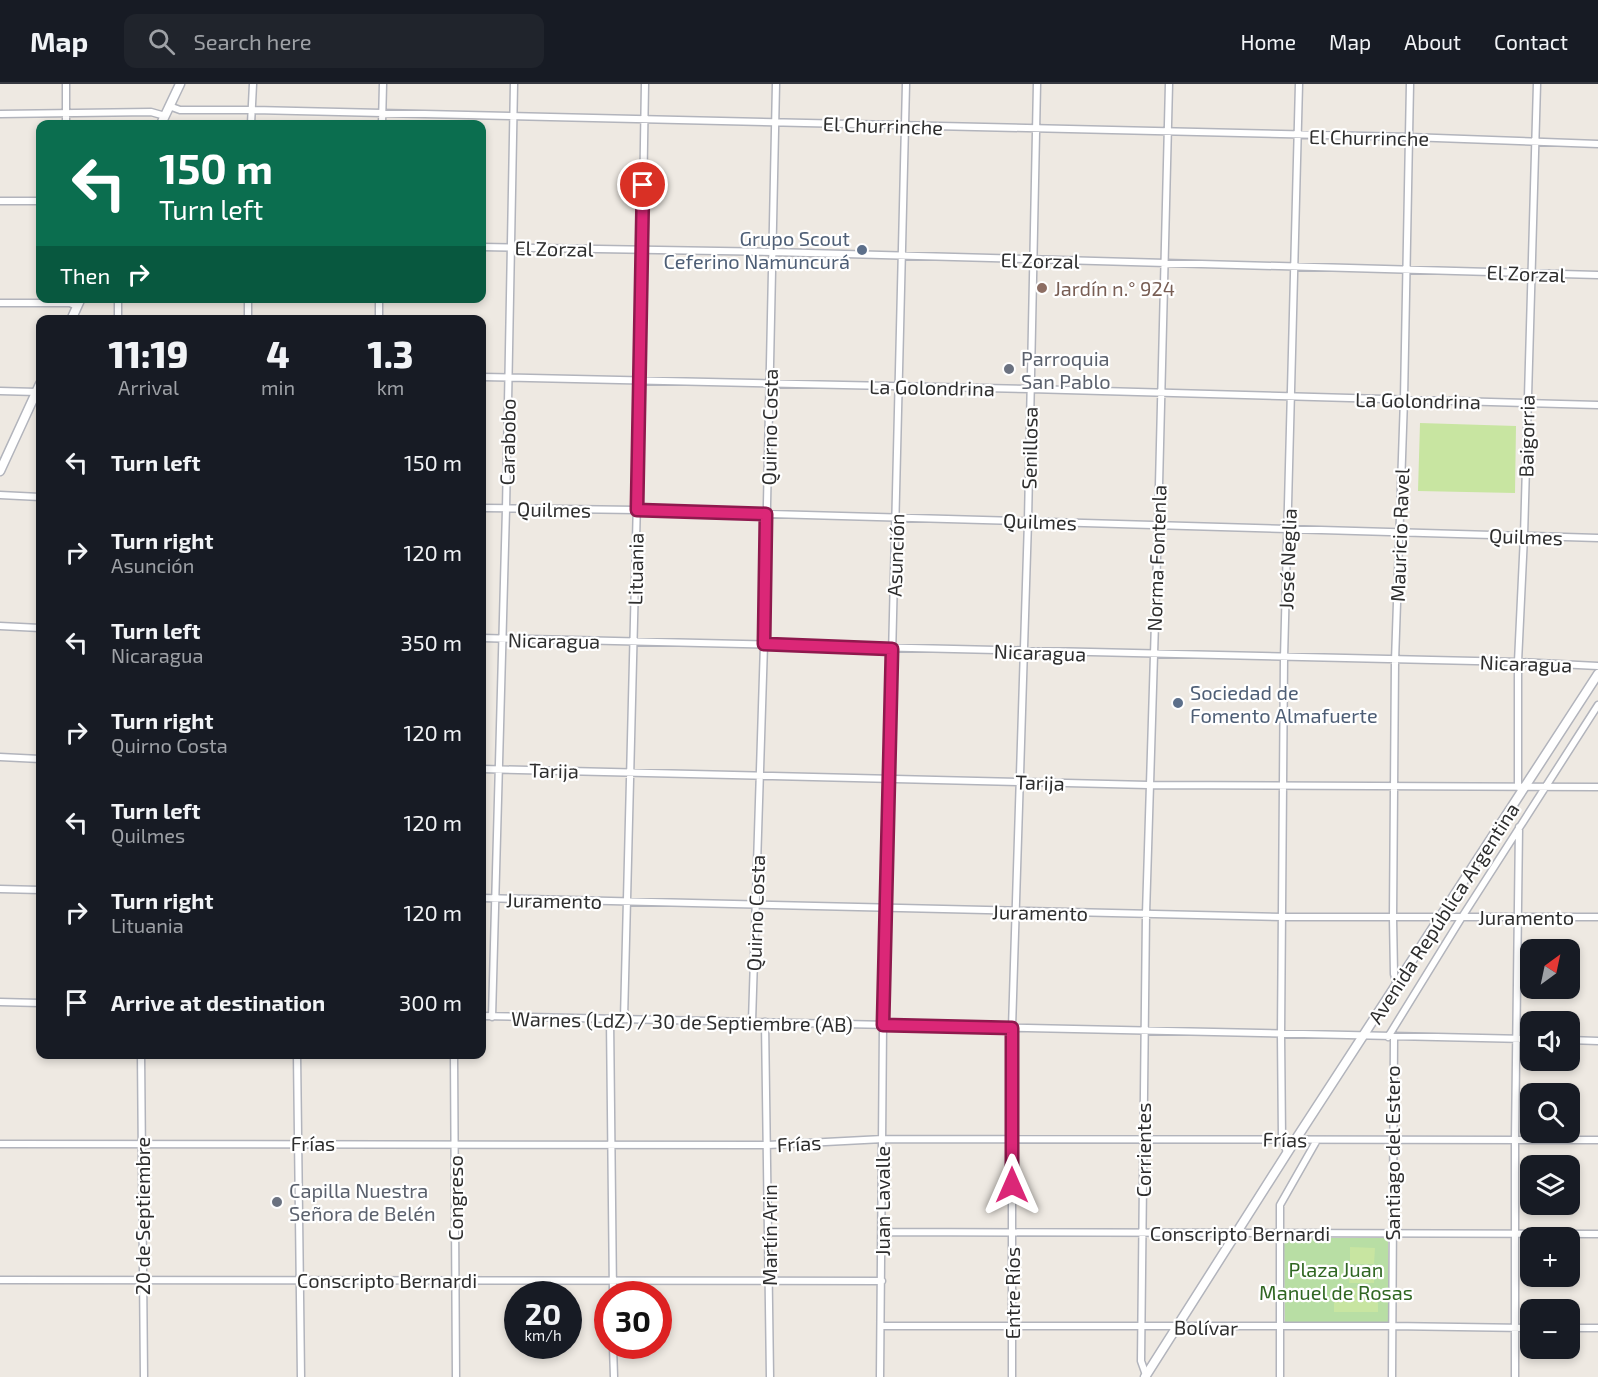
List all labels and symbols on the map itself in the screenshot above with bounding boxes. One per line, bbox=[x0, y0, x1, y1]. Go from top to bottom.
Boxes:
street label: El Churrinche bbox=[822, 111, 944, 139]
street label: El Churrinche bbox=[1309, 124, 1429, 150]
pin bbox=[617, 159, 668, 210]
place label: Grupo Scout Ceferino Namuncurá bbox=[663, 226, 850, 273]
street label: El Zorzal bbox=[514, 235, 594, 261]
marker: Grupo Scout Ceferino Namuncurá bbox=[855, 243, 869, 257]
street label: El Zorzal bbox=[1000, 247, 1080, 273]
street label: El Zorzal bbox=[1486, 260, 1566, 286]
place label: Jardín n.° 924 bbox=[1054, 276, 1175, 300]
marker: Jardín n.° 924 bbox=[1035, 281, 1049, 295]
place label: Parroquia San Pablo bbox=[1021, 346, 1111, 393]
marker: Parroquia San Pablo bbox=[1002, 362, 1016, 376]
street label: Quirno Costa bbox=[756, 368, 782, 486]
street label: La Golondrina bbox=[869, 374, 995, 400]
street label: La Golondrina bbox=[1355, 387, 1481, 413]
street label: Baigorria bbox=[1513, 394, 1539, 478]
street label: Carabobo bbox=[494, 398, 520, 486]
street label: Senillosa bbox=[1016, 406, 1042, 490]
street label: Mauricio Ravel bbox=[1385, 468, 1413, 602]
street label: Norma Fontenla bbox=[1141, 484, 1171, 632]
street label: Quilmes bbox=[517, 496, 591, 522]
street label: Quilmes bbox=[1003, 508, 1077, 534]
street label: José Neglia bbox=[1273, 508, 1301, 610]
street label: Asunción bbox=[882, 513, 908, 597]
street label: Quilmes bbox=[1489, 523, 1563, 549]
street label: Lituania bbox=[622, 532, 648, 606]
street label: Nicaragua bbox=[508, 627, 600, 653]
street label: Nicaragua bbox=[993, 638, 1087, 666]
street label: Nicaragua bbox=[1479, 649, 1573, 677]
place label: Sociedad de Fomento Almafuerte bbox=[1190, 680, 1378, 727]
marker: Sociedad de Fomento Almafuerte bbox=[1171, 696, 1185, 710]
street label: Tarija bbox=[529, 758, 579, 782]
street label: Tarija bbox=[1015, 769, 1065, 795]
street label: Avenida República Argentina bbox=[1362, 798, 1524, 1028]
street label: Quirno Costa bbox=[741, 854, 769, 972]
street label: Juramento bbox=[506, 887, 602, 913]
street label: Juramento bbox=[992, 899, 1088, 925]
street label: Juramento bbox=[1478, 905, 1574, 929]
north arrow bbox=[1520, 939, 1580, 999]
street label: Warnes (LdZ) / 30 de Septiembre (AB) bbox=[511, 1006, 853, 1036]
street label: Santiago del Estero bbox=[1380, 1065, 1404, 1241]
street label: Corrientes bbox=[1131, 1103, 1155, 1197]
street label: Frías bbox=[1262, 1127, 1308, 1151]
street label: Frías bbox=[776, 1130, 822, 1156]
street label: Frías bbox=[291, 1131, 335, 1155]
street label: 20 de Septiembre bbox=[130, 1137, 154, 1295]
street label: Juan Lavalle bbox=[870, 1146, 894, 1256]
position arrow bbox=[980, 1153, 1044, 1217]
street label: Congreso bbox=[443, 1155, 467, 1241]
place label: Capilla Nuestra Señora de Belén bbox=[289, 1178, 436, 1225]
street label: Martín Arin bbox=[757, 1184, 781, 1286]
marker: Capilla Nuestra Señora de Belén bbox=[270, 1195, 284, 1209]
street label: Conscripto Bernardi bbox=[1150, 1221, 1330, 1245]
street label: Entre Ríos bbox=[1000, 1247, 1024, 1339]
park label: Plaza Juan Manuel de Rosas bbox=[1259, 1257, 1413, 1304]
street label: Conscripto Bernardi bbox=[297, 1268, 477, 1292]
speed limit sign: 30 bbox=[594, 1281, 672, 1359]
street label: Bolívar bbox=[1174, 1314, 1238, 1340]

